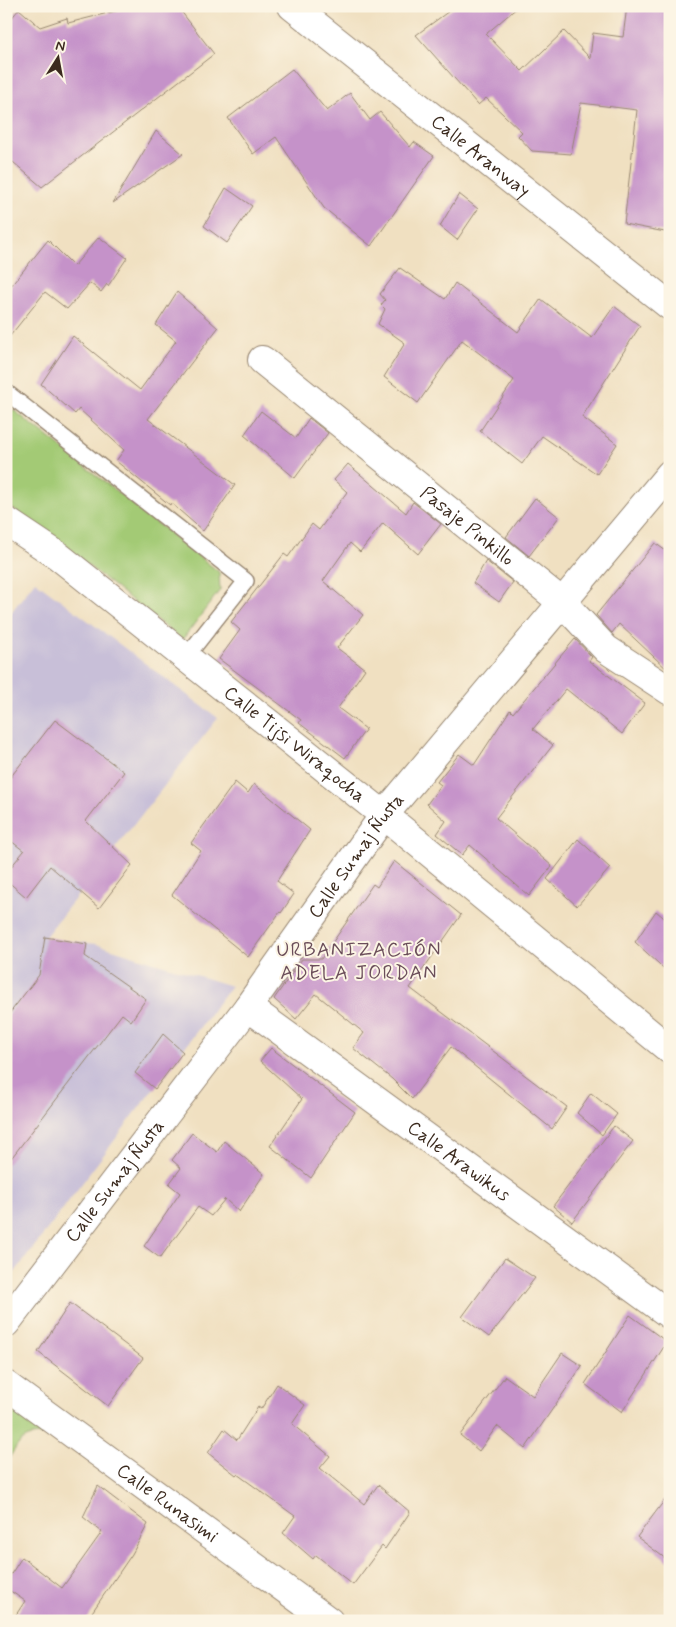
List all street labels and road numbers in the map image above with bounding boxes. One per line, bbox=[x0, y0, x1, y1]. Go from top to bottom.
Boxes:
street label: Calle Aranway bbox=[426, 109, 536, 204]
street label: Pasaje Pinkillo bbox=[415, 480, 520, 571]
street label: Calle Tijsi Wiraqocha bbox=[219, 680, 371, 808]
street label: Calle Sumaj Ñusta bbox=[302, 788, 410, 923]
street label: Calle Sumaj Ñusta bbox=[60, 1114, 170, 1248]
street label: Calle Arawikus bbox=[402, 1115, 516, 1207]
street label: Calle Runasimi bbox=[112, 1458, 223, 1548]

